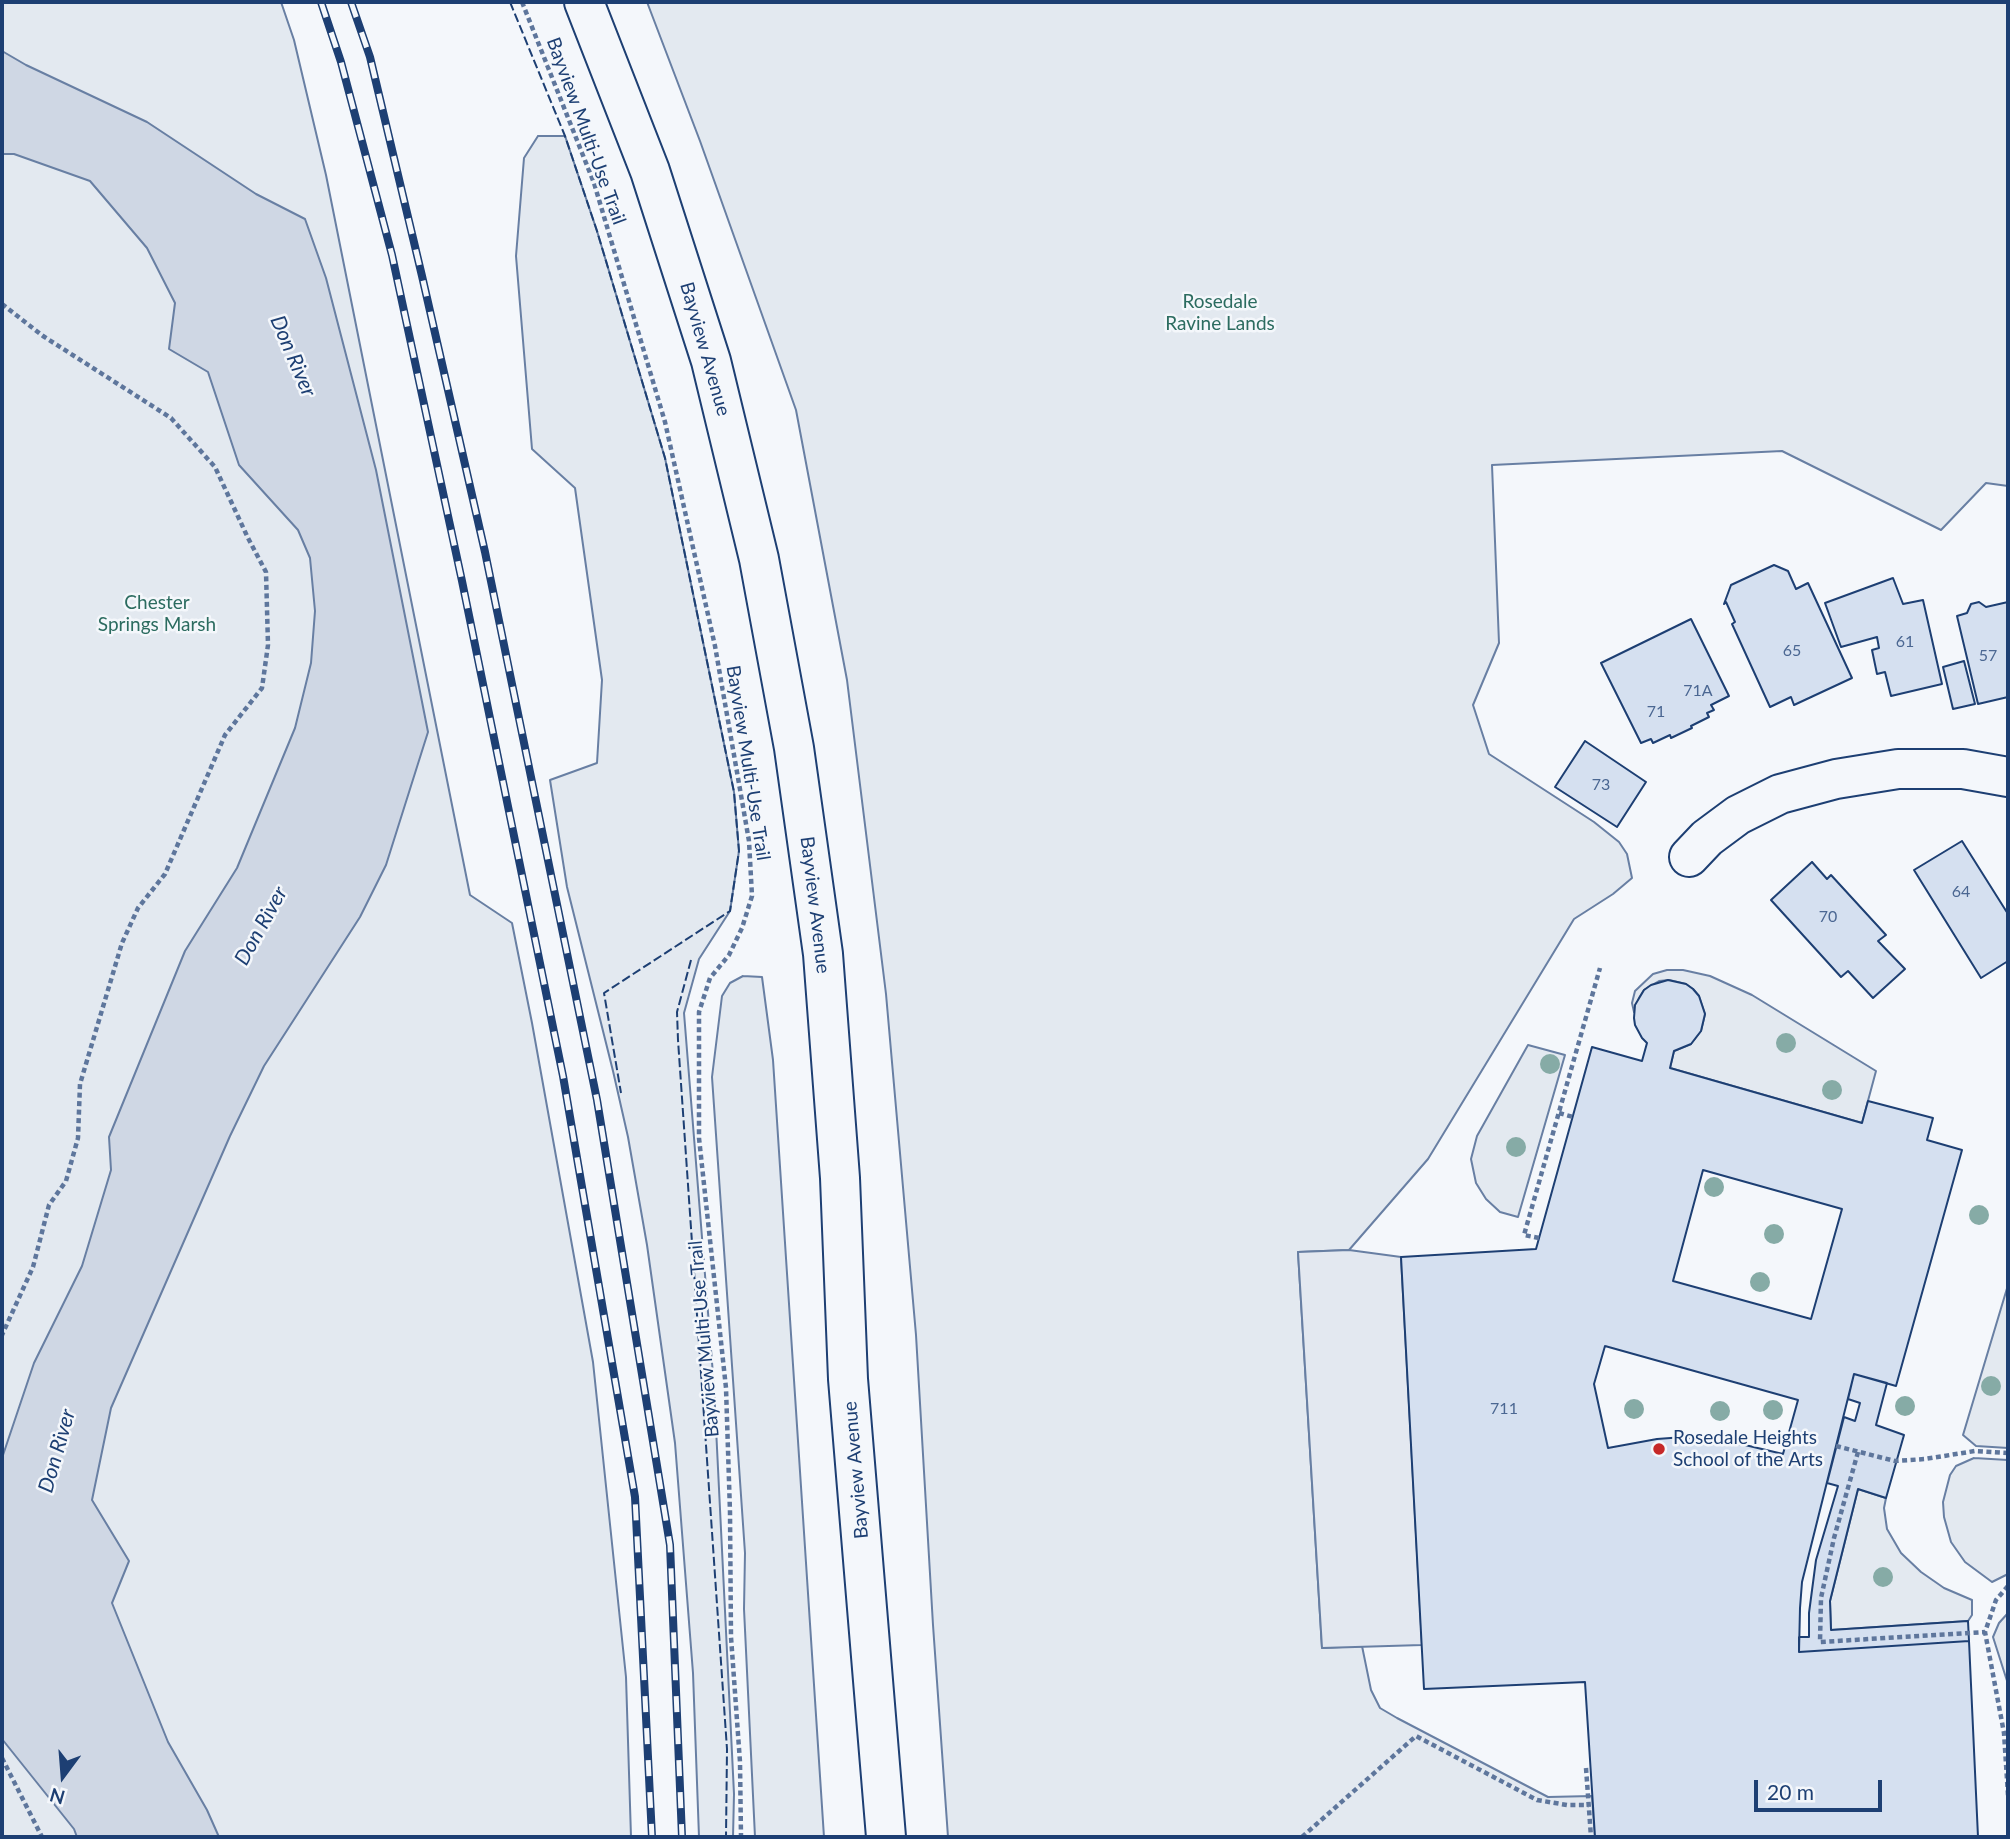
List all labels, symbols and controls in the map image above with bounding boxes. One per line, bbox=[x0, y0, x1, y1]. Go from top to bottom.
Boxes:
street label: Bayview Multi-Use Trail bbox=[542, 34, 630, 228]
street label: Bayview Avenue bbox=[675, 279, 735, 419]
park label: Rosedale Ravine Lands bbox=[1165, 291, 1275, 335]
water label: Don River bbox=[265, 312, 321, 400]
park label: Chester Springs Marsh bbox=[98, 592, 216, 636]
house number: 61 bbox=[1896, 632, 1914, 652]
house number: 65 bbox=[1783, 641, 1801, 661]
house number: 57 bbox=[1979, 646, 1997, 666]
street label: Bayview Multi-Use Trail bbox=[721, 664, 775, 862]
house number: 71A bbox=[1683, 681, 1713, 701]
house number: 71 bbox=[1647, 702, 1665, 722]
house number: 73 bbox=[1592, 775, 1610, 795]
street label: Bayview Avenue bbox=[795, 835, 835, 975]
water label: Don River bbox=[229, 882, 293, 970]
house number: 64 bbox=[1952, 882, 1970, 902]
house number: 70 bbox=[1819, 907, 1837, 927]
street label: Bayview Multi-Use Trail bbox=[684, 1240, 724, 1438]
house number: 711 bbox=[1490, 1399, 1518, 1419]
street label: Bayview Avenue bbox=[839, 1400, 873, 1540]
water label: Don River bbox=[33, 1406, 81, 1496]
place label: Rosedale Heights School of the Arts bbox=[1673, 1427, 1823, 1471]
marker: Rosedale Heights School of the Arts bbox=[1651, 1441, 1667, 1457]
north arrow bbox=[28, 1741, 98, 1811]
scale bar bbox=[1758, 1766, 1886, 1810]
text: 20 m bbox=[1767, 1779, 1814, 1804]
text: N bbox=[47, 1784, 67, 1810]

